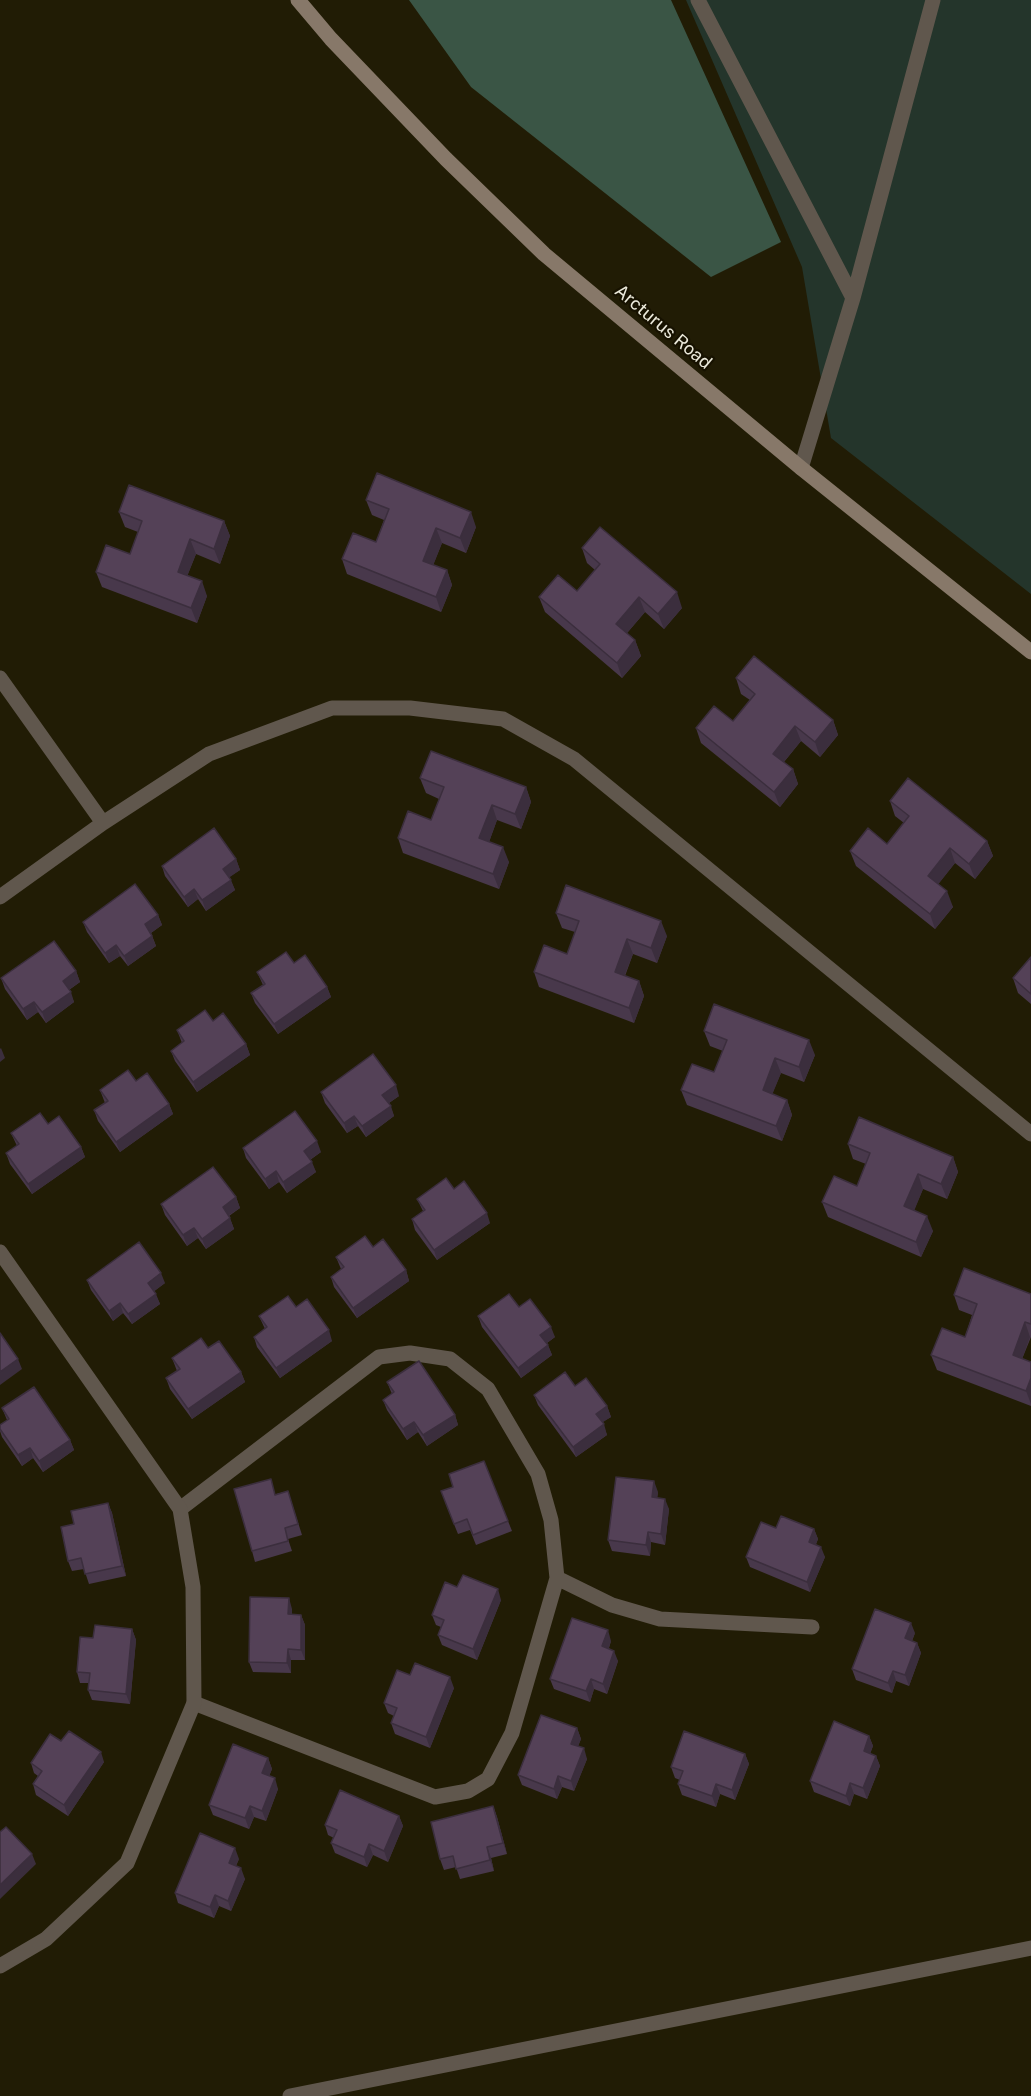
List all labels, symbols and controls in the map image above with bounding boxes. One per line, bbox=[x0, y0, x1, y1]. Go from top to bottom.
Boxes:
street label: Arcturus Road bbox=[610, 280, 716, 374]

